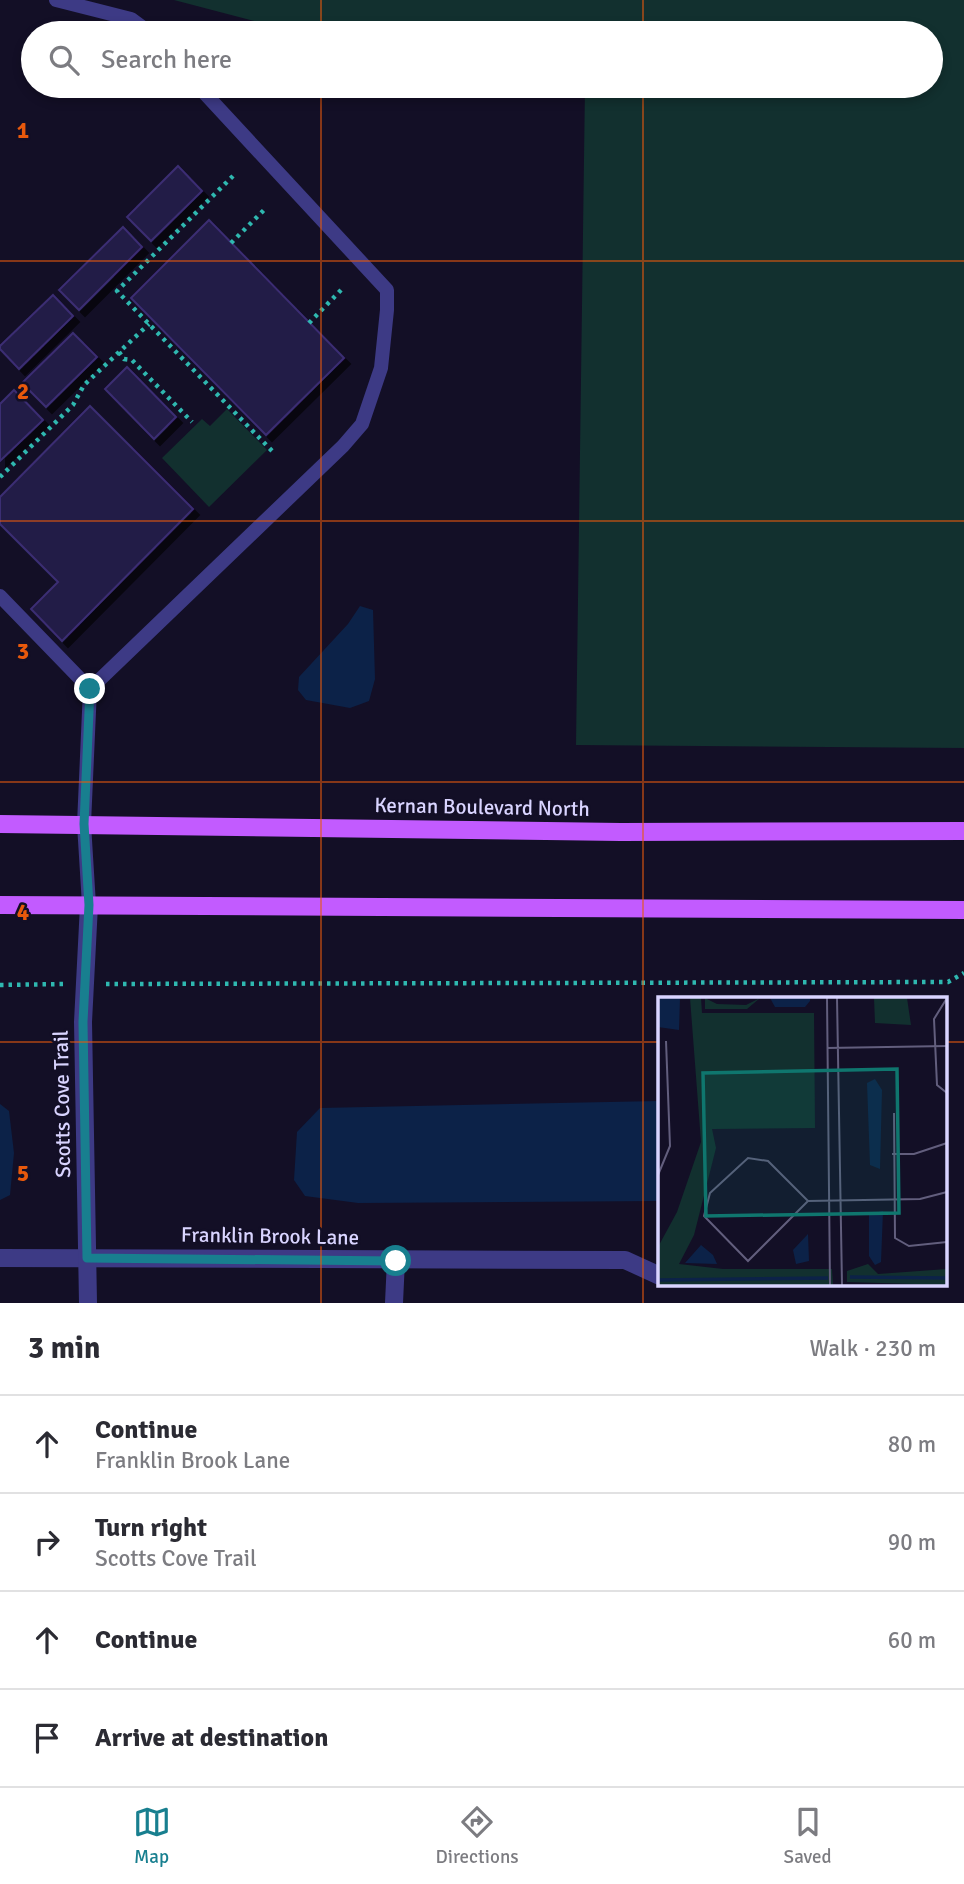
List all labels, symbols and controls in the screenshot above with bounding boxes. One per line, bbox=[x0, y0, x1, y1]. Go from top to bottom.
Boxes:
search box bbox=[21, 21, 943, 98]
icon: search bbox=[45, 41, 83, 79]
text: Search here bbox=[101, 44, 232, 76]
text: 1 bbox=[17, 116, 29, 145]
text: 2 bbox=[17, 377, 29, 406]
text: 3 bbox=[17, 637, 29, 666]
route end bbox=[74, 673, 105, 704]
street label: Kernan Boulevard North bbox=[374, 792, 590, 822]
text: 4 bbox=[17, 898, 29, 927]
inset map bbox=[658, 997, 946, 1286]
street label: Scotts Cove Trail bbox=[48, 1030, 76, 1178]
text: 5 bbox=[17, 1159, 29, 1188]
street label: Franklin Brook Lane bbox=[181, 1221, 359, 1251]
route start bbox=[380, 1245, 411, 1276]
text: 3 min bbox=[28, 1330, 100, 1367]
text: Walk · 230 m bbox=[810, 1334, 936, 1363]
text: Continue bbox=[95, 1414, 197, 1446]
icon: ahead bbox=[28, 1425, 66, 1463]
text: 80 m bbox=[888, 1430, 936, 1459]
text: Franklin Brook Lane bbox=[95, 1446, 290, 1475]
text: Turn right bbox=[95, 1512, 207, 1544]
icon: right bbox=[28, 1523, 66, 1561]
text: 90 m bbox=[888, 1528, 936, 1557]
text: Scotts Cove Trail bbox=[95, 1544, 257, 1573]
icon: ahead bbox=[28, 1621, 66, 1659]
text: Continue bbox=[95, 1624, 197, 1656]
text: 60 m bbox=[888, 1626, 936, 1655]
icon: arrive bbox=[28, 1719, 66, 1757]
text: Arrive at destination bbox=[95, 1722, 328, 1754]
tab: Map bbox=[133, 1803, 171, 1869]
tab: Directions bbox=[436, 1803, 519, 1869]
tab: Saved bbox=[784, 1803, 831, 1869]

